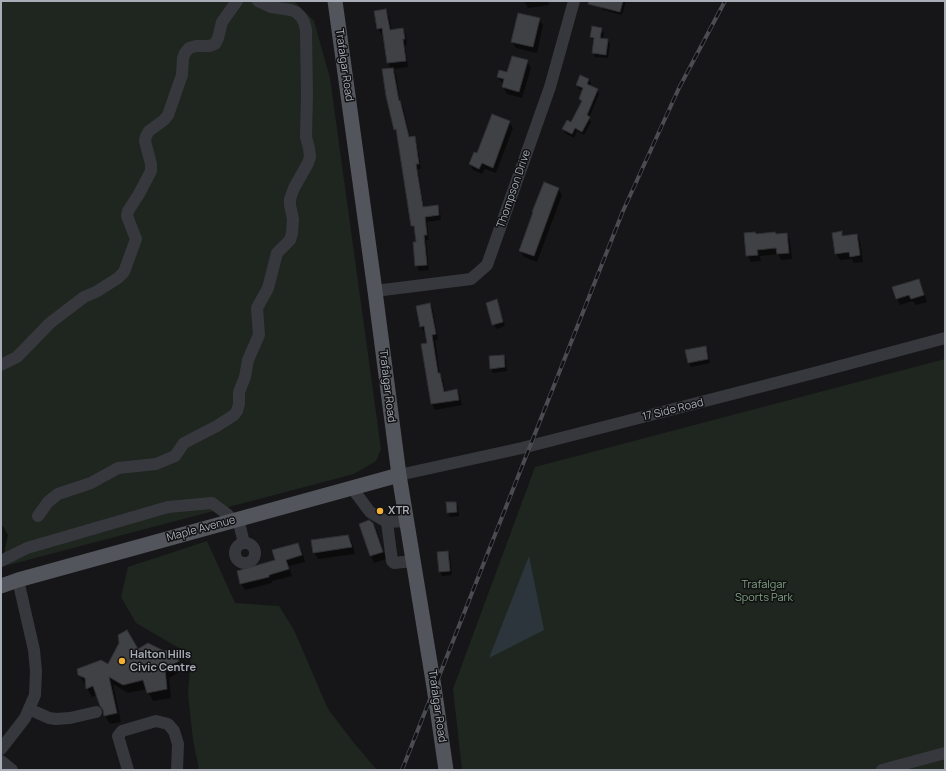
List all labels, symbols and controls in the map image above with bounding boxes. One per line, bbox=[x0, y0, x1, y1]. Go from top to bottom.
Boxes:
street label: Trafalgar Road bbox=[332, 28, 356, 102]
street label: Thompson Drive bbox=[494, 148, 534, 230]
street label: Trafalgar Road bbox=[376, 349, 398, 423]
street label: 17 Side Road bbox=[641, 396, 705, 424]
place label: XTR bbox=[388, 504, 410, 518]
marker: XTR bbox=[375, 506, 385, 516]
street label: Maple Avenue bbox=[165, 513, 237, 545]
park label: Trafalgar Sports Park bbox=[735, 578, 793, 604]
place label: Halton Hills Civic Centre bbox=[130, 648, 196, 674]
marker: Halton Hills Civic Centre bbox=[117, 656, 127, 666]
street label: Trafalgar Road bbox=[425, 669, 449, 743]

